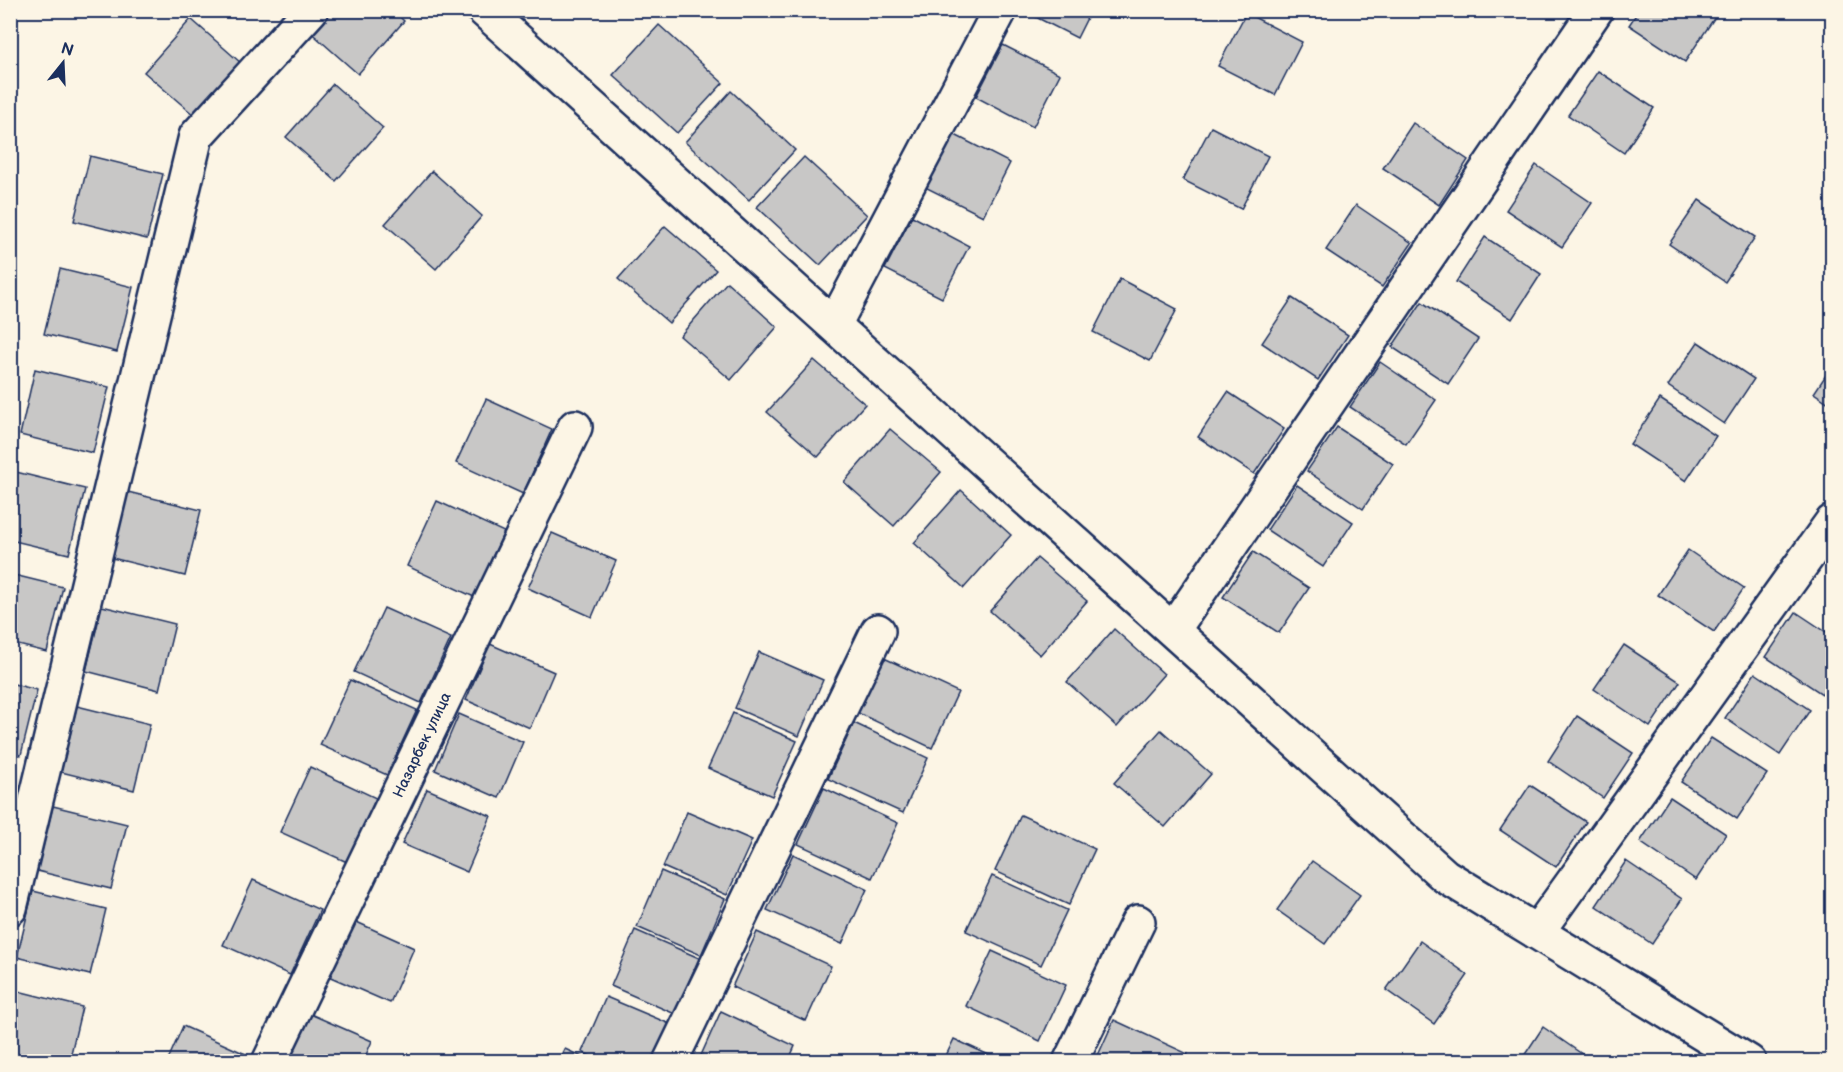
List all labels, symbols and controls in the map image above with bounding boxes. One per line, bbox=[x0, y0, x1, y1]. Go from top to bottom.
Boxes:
north arrow bbox=[33, 33, 93, 93]
text: N bbox=[59, 39, 76, 61]
street label: Назарбек улица bbox=[389, 689, 456, 801]

